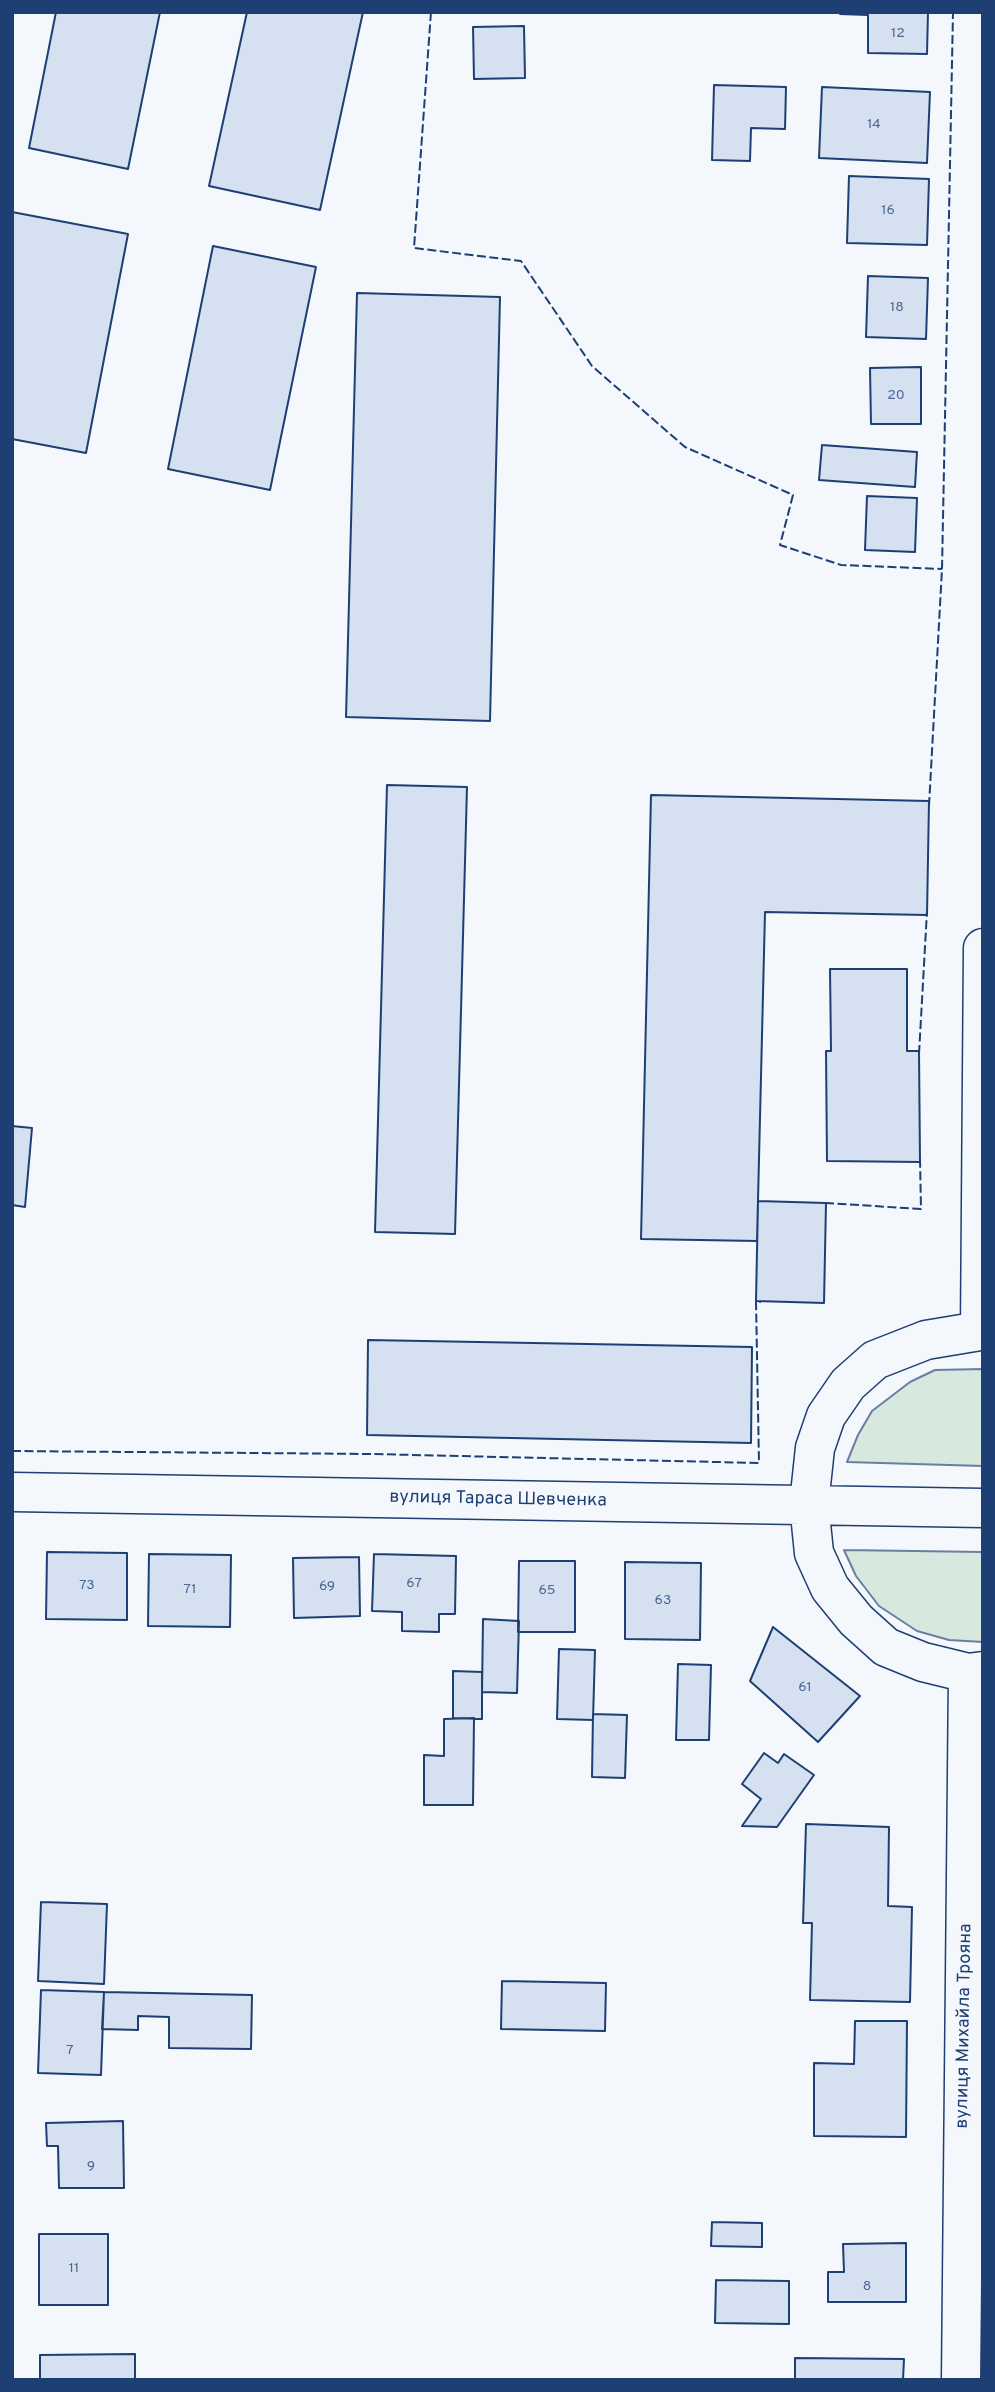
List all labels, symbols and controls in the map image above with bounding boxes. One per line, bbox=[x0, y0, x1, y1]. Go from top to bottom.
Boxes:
house number: 12 bbox=[891, 26, 905, 42]
house number: 14 bbox=[867, 117, 881, 133]
house number: 16 bbox=[881, 203, 895, 219]
house number: 18 bbox=[890, 300, 904, 316]
house number: 20 bbox=[887, 388, 905, 404]
street label: вулиця Тараса Шевченка bbox=[389, 1487, 607, 1513]
house number: 67 bbox=[406, 1576, 422, 1592]
house number: 73 bbox=[79, 1578, 95, 1594]
house number: 69 bbox=[319, 1579, 335, 1595]
house number: 71 bbox=[184, 1582, 196, 1598]
house number: 65 bbox=[538, 1583, 556, 1599]
house number: 63 bbox=[655, 1593, 671, 1609]
house number: 61 bbox=[798, 1680, 812, 1696]
street label: вулиця Михайла Трояна bbox=[952, 1923, 978, 2129]
house number: 7 bbox=[66, 2043, 74, 2059]
house number: 9 bbox=[87, 2159, 95, 2175]
house number: 11 bbox=[69, 2261, 79, 2277]
house number: 8 bbox=[863, 2279, 871, 2295]

